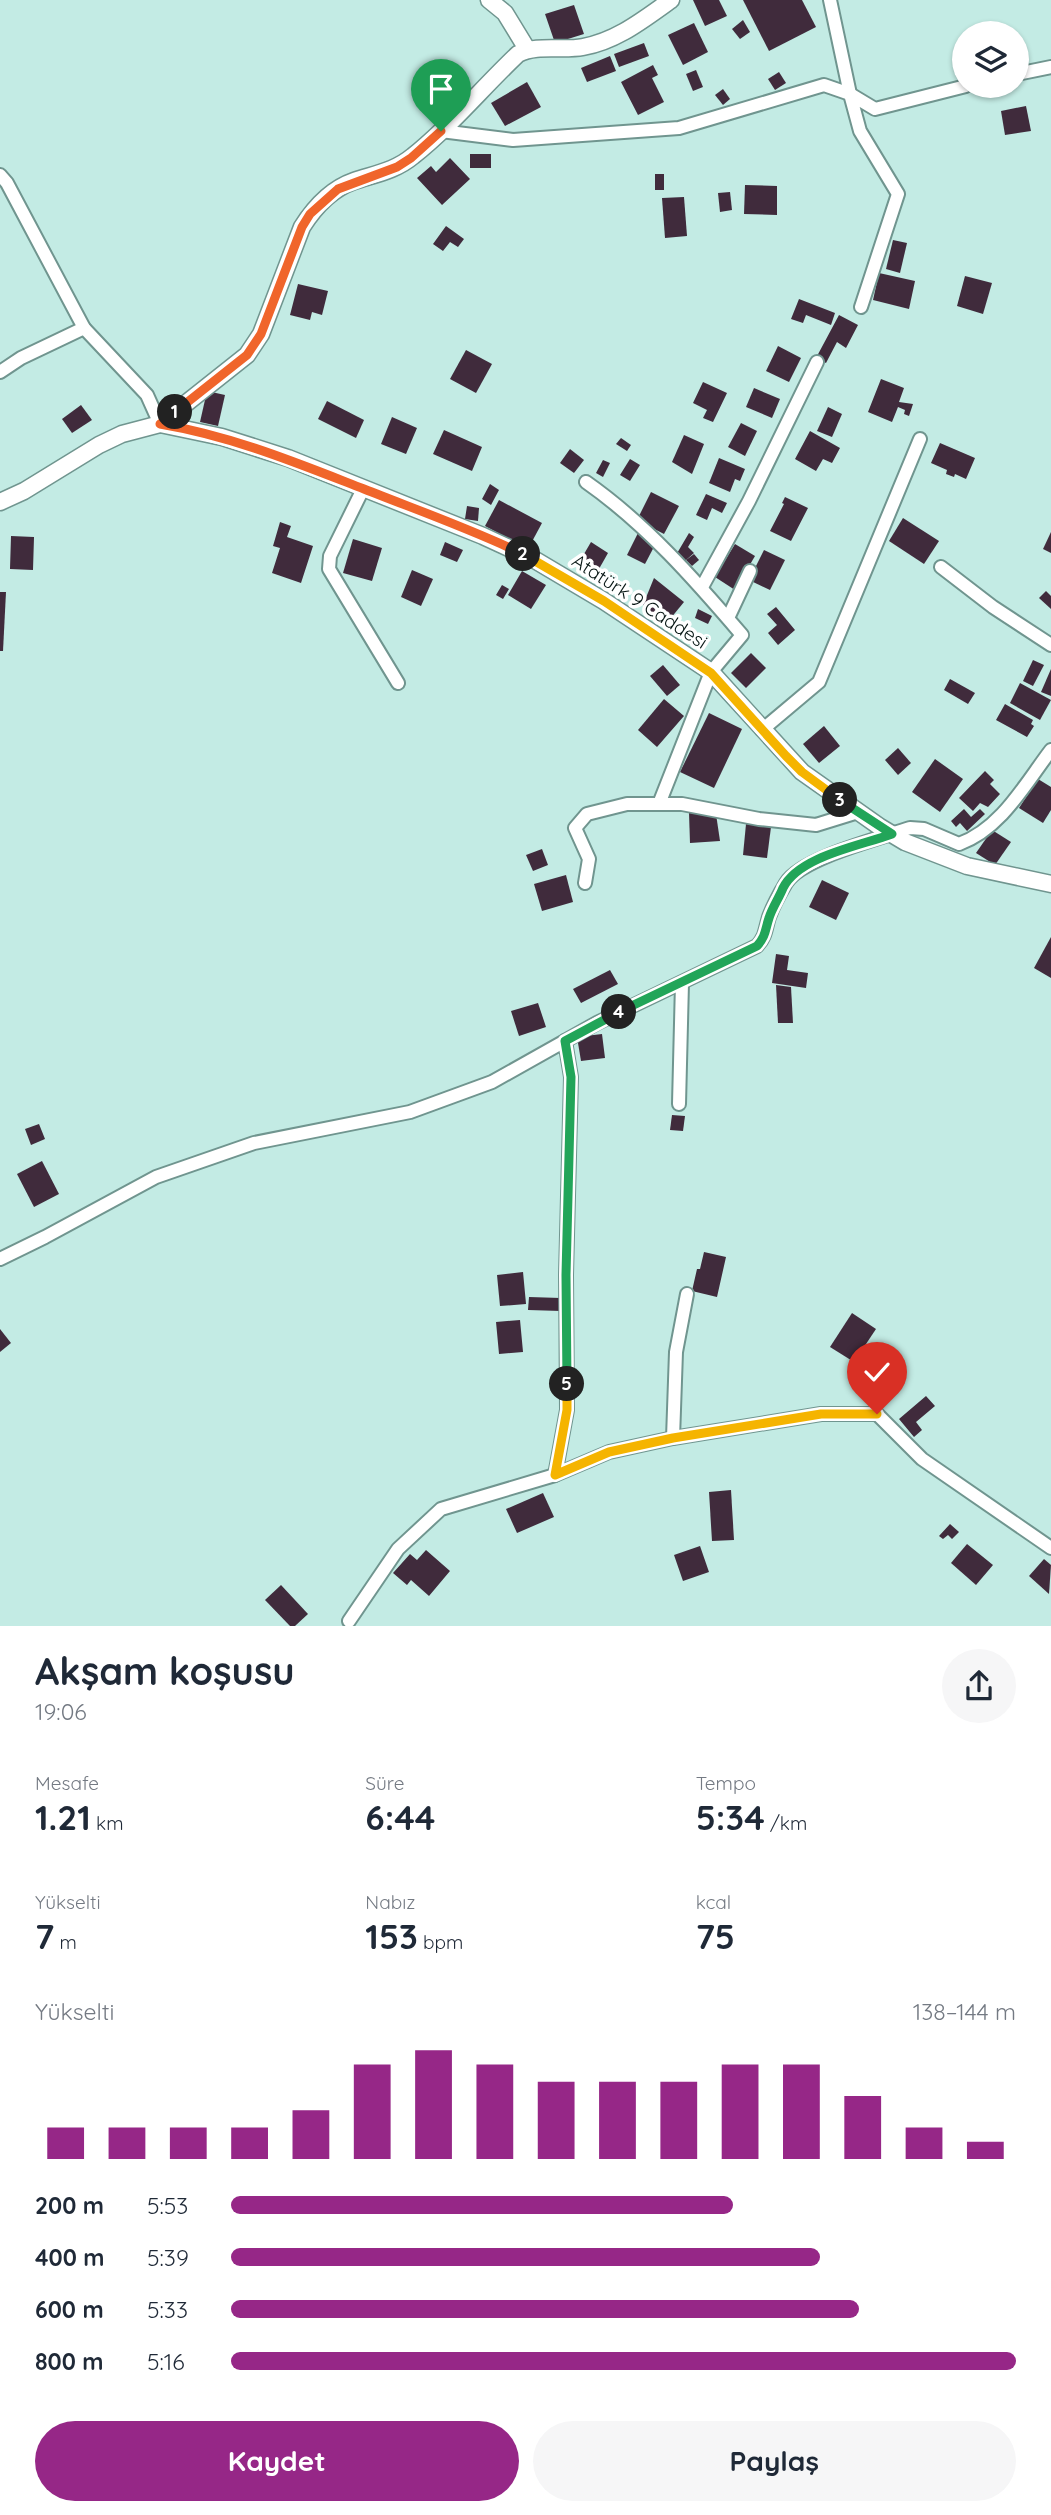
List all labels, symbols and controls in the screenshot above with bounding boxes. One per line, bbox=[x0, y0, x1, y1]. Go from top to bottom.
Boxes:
map controls bbox=[952, 21, 1029, 98]
button: layers bbox=[952, 21, 1029, 98]
pin bbox=[411, 59, 471, 131]
icon: arrive bbox=[422, 70, 460, 108]
pin: 1 bbox=[158, 394, 192, 430]
text: 1 bbox=[171, 399, 178, 423]
pin: 2 bbox=[505, 536, 540, 572]
text: 2 bbox=[517, 541, 528, 565]
street label: Atatürk 9 Caddesi bbox=[568, 548, 712, 654]
pin: 3 bbox=[822, 782, 858, 818]
text: 3 bbox=[834, 787, 845, 811]
pin: 4 bbox=[602, 995, 636, 1030]
text: 4 bbox=[613, 999, 624, 1023]
pin bbox=[847, 1342, 907, 1414]
icon: check bbox=[858, 1353, 896, 1391]
pin: 5 bbox=[550, 1366, 584, 1402]
text: 5 bbox=[561, 1371, 572, 1395]
text: Akşam koşusu bbox=[35, 1647, 295, 1695]
button: share bbox=[942, 1649, 1016, 1723]
text: 19:06 bbox=[35, 1697, 87, 1726]
text: Mesafe bbox=[35, 1771, 99, 1795]
text: Süre bbox=[365, 1771, 404, 1795]
text: Tempo bbox=[696, 1771, 756, 1795]
text: 1.21 bbox=[35, 1795, 91, 1839]
text: 6:44 bbox=[365, 1795, 435, 1839]
text: 5:34 bbox=[696, 1795, 765, 1839]
text: km bbox=[91, 1811, 124, 1835]
text: /km bbox=[765, 1811, 807, 1835]
text: Yükselti bbox=[35, 1890, 101, 1914]
text: Nabız bbox=[365, 1890, 415, 1914]
text: kcal bbox=[696, 1890, 731, 1914]
text: 7 bbox=[35, 1914, 54, 1958]
text: 153 bbox=[365, 1914, 418, 1958]
text: 75 bbox=[696, 1914, 735, 1958]
text: m bbox=[54, 1930, 77, 1954]
text: bpm bbox=[418, 1930, 463, 1954]
text: Yükselti bbox=[35, 1997, 114, 2026]
text: 138–144 m bbox=[913, 1997, 1016, 2026]
text: 200 m bbox=[35, 2191, 104, 2220]
text: 5:53 bbox=[147, 2191, 188, 2220]
text: 400 m bbox=[35, 2243, 104, 2272]
text: 5:39 bbox=[147, 2243, 189, 2272]
text: 600 m bbox=[35, 2295, 104, 2324]
text: 5:33 bbox=[147, 2295, 188, 2324]
text: 800 m bbox=[35, 2347, 104, 2376]
text: 5:16 bbox=[147, 2347, 185, 2376]
button: Kaydet bbox=[35, 2421, 519, 2501]
button: Paylaş bbox=[533, 2421, 1016, 2501]

